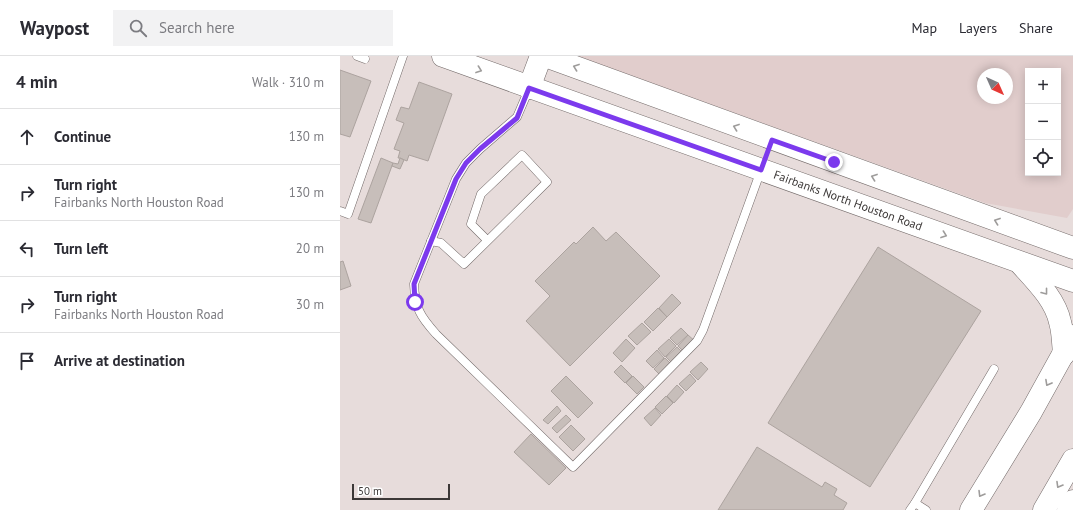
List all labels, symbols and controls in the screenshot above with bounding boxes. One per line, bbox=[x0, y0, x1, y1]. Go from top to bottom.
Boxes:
search box bbox=[113, 10, 393, 46]
text: Waypost bbox=[20, 16, 89, 40]
icon: search bbox=[127, 17, 149, 39]
text: Search here bbox=[159, 18, 235, 37]
text: Map bbox=[911, 19, 937, 37]
text: Layers bbox=[959, 19, 997, 37]
text: Share bbox=[1019, 19, 1053, 37]
one-way arrow bbox=[572, 64, 579, 72]
one-way arrow bbox=[476, 65, 483, 73]
north arrow bbox=[977, 68, 1013, 104]
map controls bbox=[1025, 68, 1061, 176]
button: + bbox=[1025, 68, 1061, 104]
text: 4 min bbox=[16, 71, 57, 93]
text: Walk · 310 m bbox=[252, 74, 324, 91]
button: − bbox=[1025, 104, 1061, 140]
one-way arrow bbox=[732, 123, 739, 131]
icon: ahead bbox=[16, 126, 38, 148]
text: Continue bbox=[54, 127, 111, 146]
text: 130 m bbox=[289, 128, 324, 145]
button: locate bbox=[1025, 140, 1061, 176]
route end bbox=[825, 153, 843, 171]
street label: Fairbanks North Houston Road bbox=[772, 167, 925, 234]
one-way arrow bbox=[871, 173, 878, 181]
text: Turn right bbox=[54, 175, 117, 194]
icon: right bbox=[16, 182, 38, 204]
text: 130 m bbox=[289, 184, 324, 201]
text: Fairbanks North Houston Road bbox=[54, 194, 224, 211]
one-way arrow bbox=[993, 217, 1000, 225]
one-way arrow bbox=[941, 231, 948, 239]
icon: left bbox=[16, 238, 38, 260]
text: Turn left bbox=[54, 239, 108, 258]
text: 20 m bbox=[296, 240, 324, 257]
text: Turn right bbox=[54, 287, 117, 306]
one-way arrow bbox=[1040, 287, 1047, 294]
route start bbox=[406, 293, 424, 311]
icon: right bbox=[16, 294, 38, 316]
text: 30 m bbox=[296, 296, 324, 313]
text: Fairbanks North Houston Road bbox=[54, 306, 224, 323]
icon: arrive bbox=[16, 350, 38, 372]
text: Arrive at destination bbox=[54, 351, 185, 370]
one-way arrow bbox=[1045, 378, 1052, 386]
one-way arrow bbox=[1056, 481, 1063, 488]
scale bar bbox=[352, 482, 450, 501]
text: 50 m bbox=[358, 484, 382, 498]
one-way arrow bbox=[978, 490, 986, 497]

